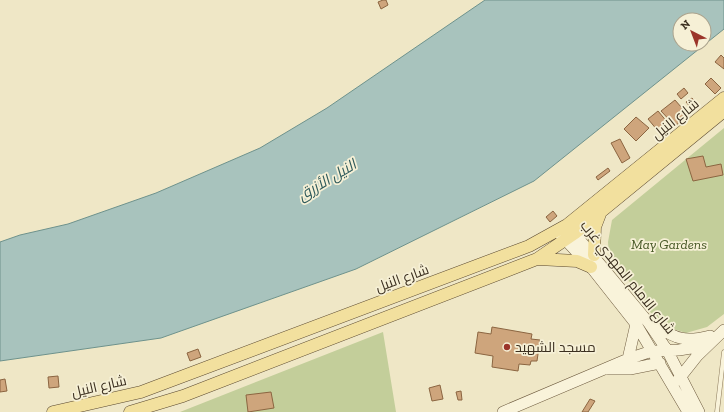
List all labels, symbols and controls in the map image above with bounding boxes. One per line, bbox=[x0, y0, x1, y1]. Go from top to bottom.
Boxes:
north arrow bbox=[672, 12, 712, 52]
text: N bbox=[678, 17, 694, 33]
street label: شارع النيل bbox=[648, 95, 702, 144]
water label: النيل الأزرق bbox=[294, 154, 361, 205]
street label: شارع الامام المهدي غرب bbox=[574, 217, 679, 339]
park label: May Gardens bbox=[631, 236, 707, 253]
street label: شارع النيل bbox=[373, 261, 431, 296]
place label: مسجد الشهيد bbox=[515, 339, 596, 356]
marker: مسجد الشهيد bbox=[502, 342, 512, 352]
street label: شارع النيل bbox=[70, 372, 128, 401]

